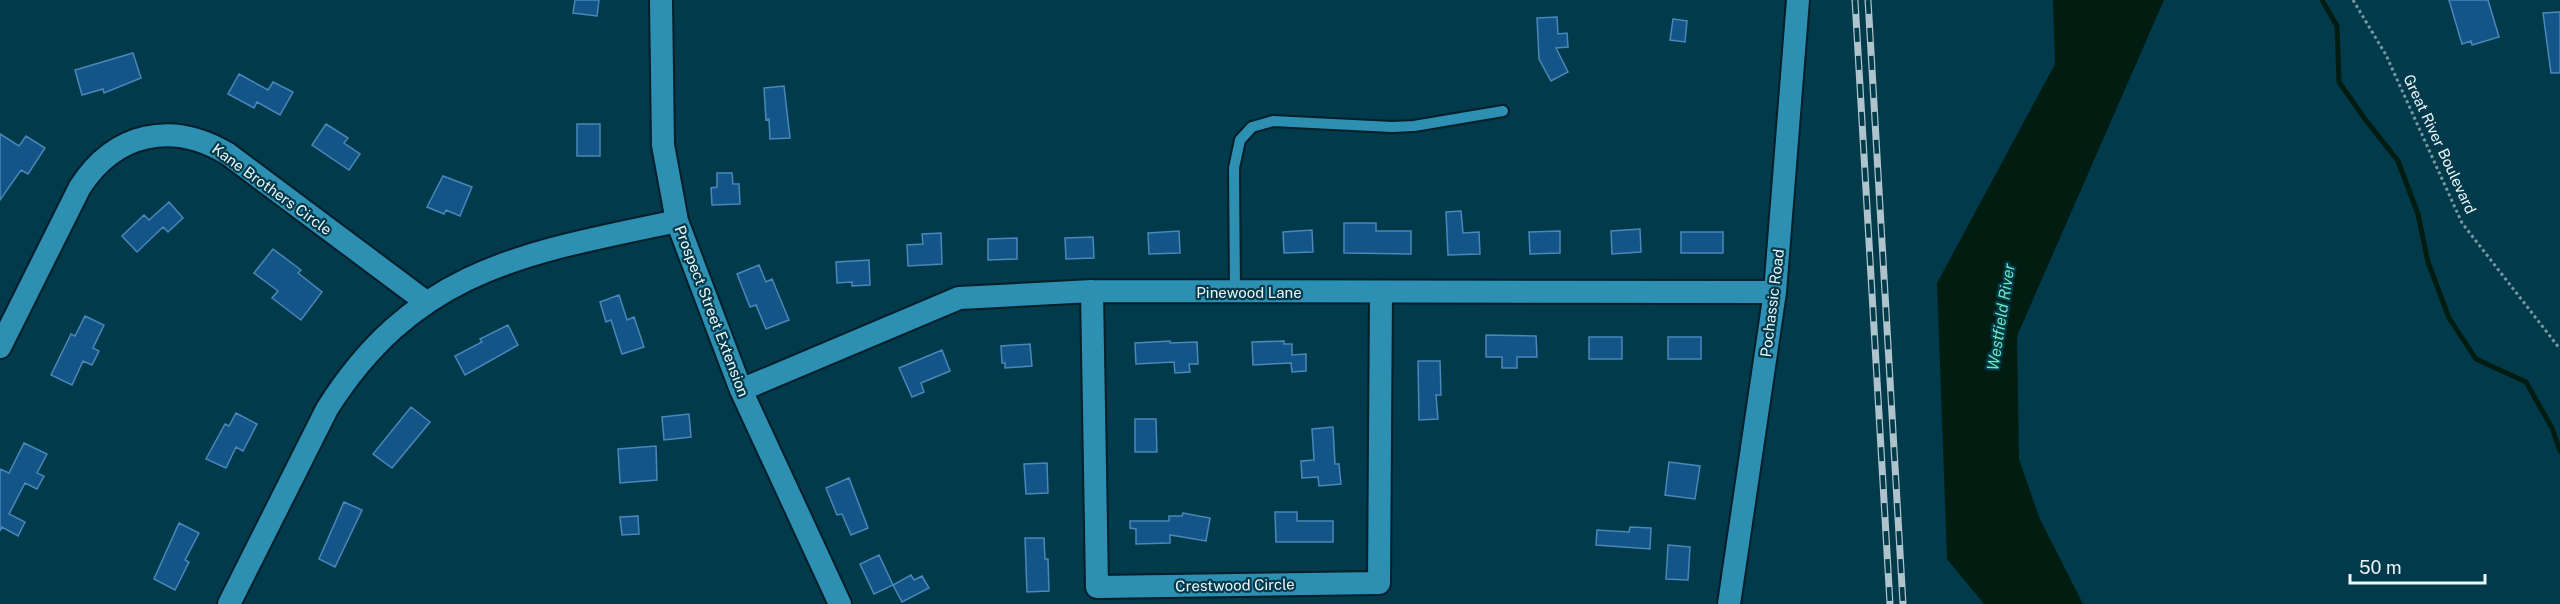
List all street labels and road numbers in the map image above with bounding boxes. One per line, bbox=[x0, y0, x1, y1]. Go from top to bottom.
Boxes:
street label: Great River Boulevard bbox=[2400, 72, 2480, 216]
street label: Kane Brothers Circle bbox=[209, 140, 335, 238]
street label: Prospect Street Extension bbox=[671, 223, 753, 399]
street label: Pochassic Road bbox=[1757, 248, 1787, 358]
street label: Pinewood Lane bbox=[1196, 284, 1302, 301]
street label: Crestwood Circle bbox=[1175, 575, 1295, 595]

